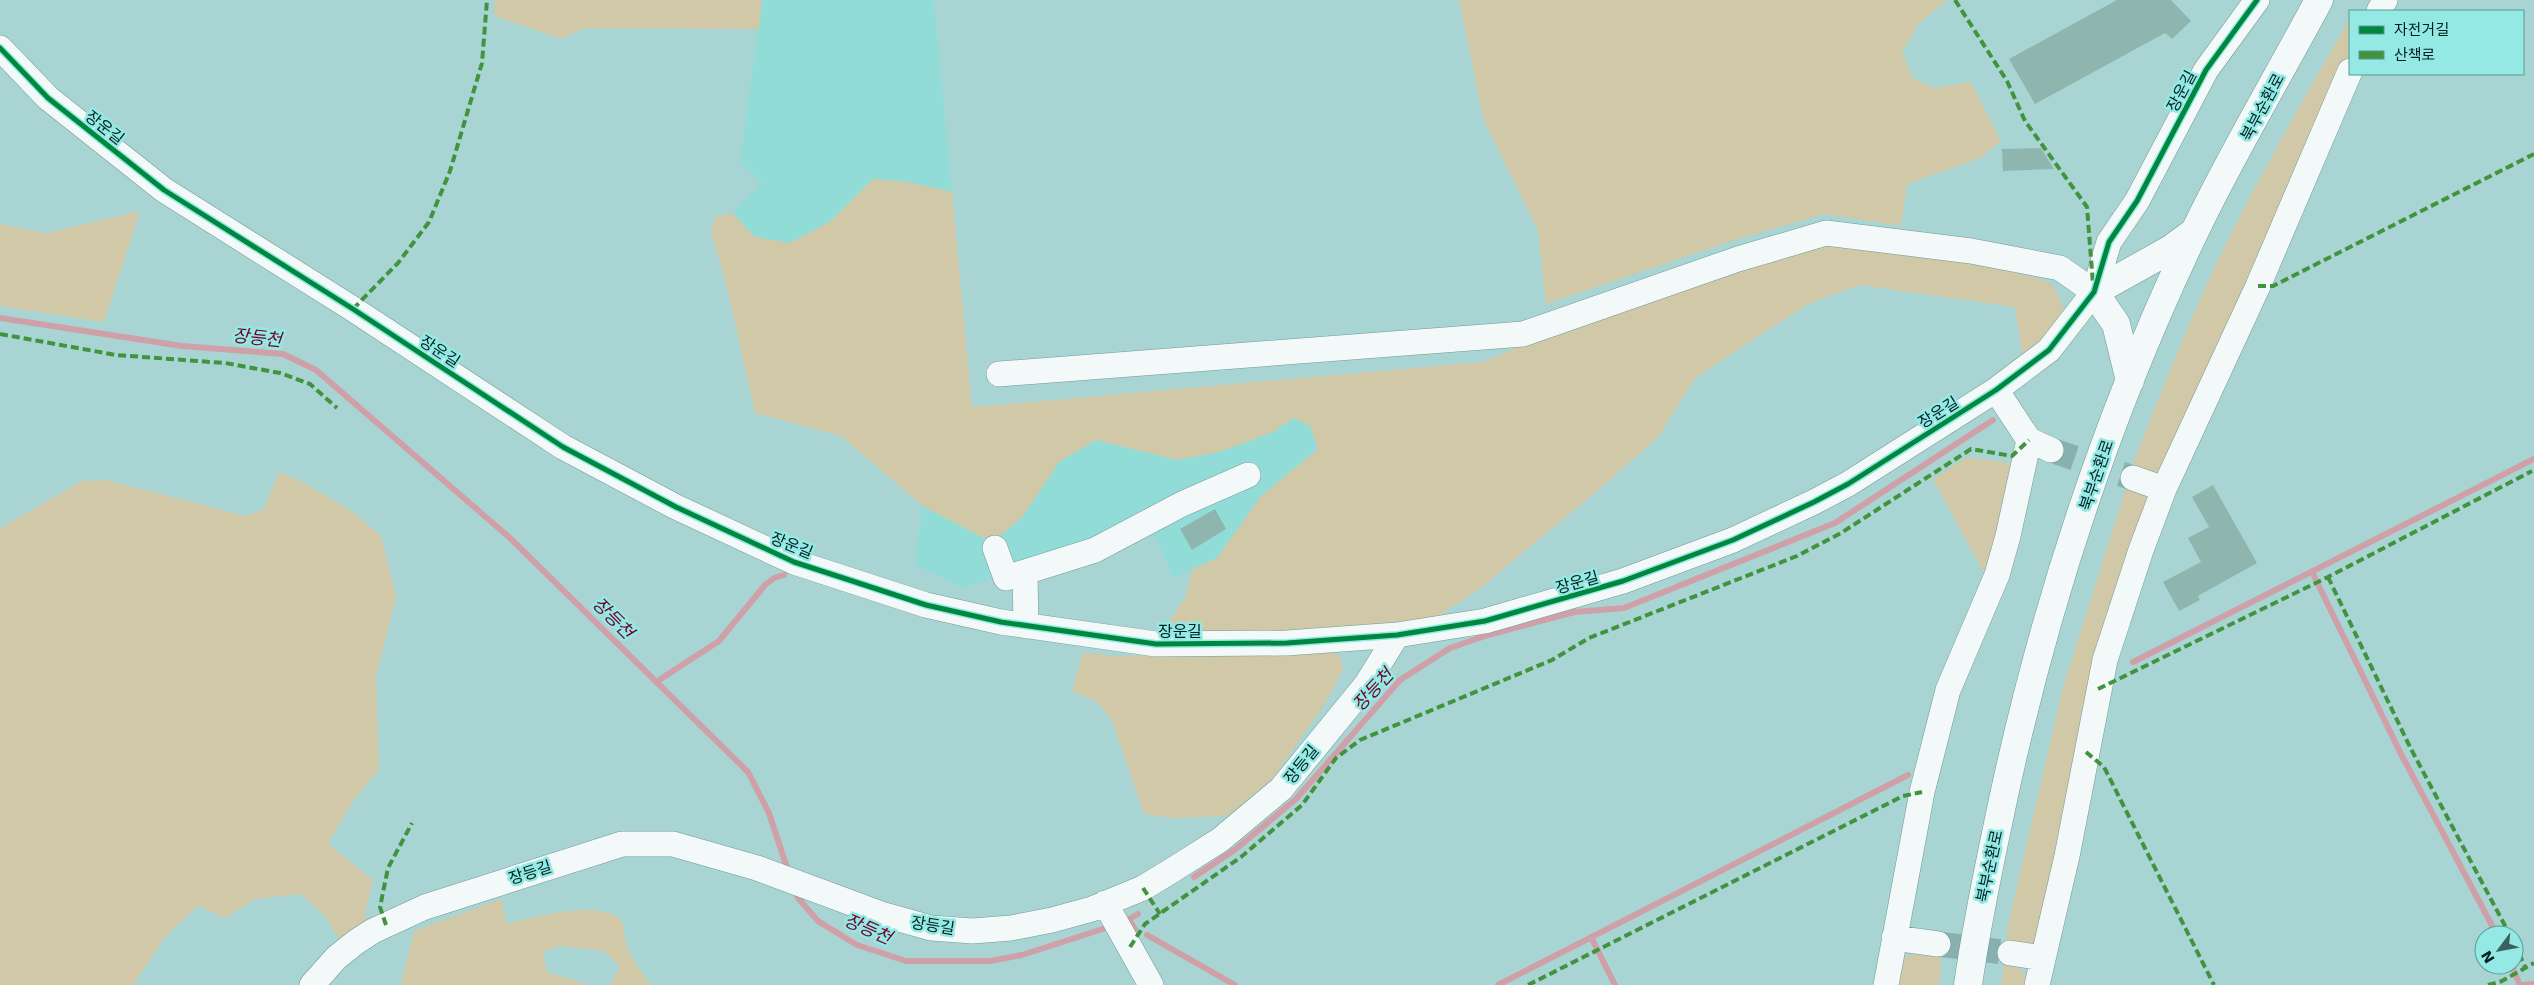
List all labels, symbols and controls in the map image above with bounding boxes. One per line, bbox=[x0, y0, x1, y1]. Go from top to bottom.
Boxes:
legend bbox=[2349, 10, 2524, 75]
text: 자전거길 bbox=[2394, 21, 2449, 39]
text: 산책로 bbox=[2394, 46, 2435, 64]
street label: 장운길 bbox=[2163, 67, 2200, 115]
street label: 북부순환로 bbox=[2237, 70, 2288, 144]
street label: 장운길 bbox=[81, 106, 128, 148]
water label: 장등천 bbox=[231, 324, 285, 351]
street label: 장운길 bbox=[416, 331, 463, 371]
street label: 장운길 bbox=[1915, 393, 1962, 432]
street label: 북부순환로 bbox=[2076, 437, 2118, 513]
street label: 장운길 bbox=[768, 528, 816, 563]
street label: 장운길 bbox=[1553, 567, 1601, 598]
water label: 장등천 bbox=[588, 593, 640, 644]
street label: 장운길 bbox=[1158, 622, 1202, 641]
water label: 장등천 bbox=[1348, 663, 1399, 715]
street label: 장등길 bbox=[1280, 741, 1323, 787]
street label: 북부순환로 bbox=[1973, 828, 2006, 904]
street label: 장등길 bbox=[506, 857, 554, 888]
water label: 장등천 bbox=[841, 909, 897, 949]
street label: 장등길 bbox=[910, 913, 956, 938]
north arrow bbox=[2474, 925, 2524, 975]
text: N bbox=[2478, 948, 2498, 966]

